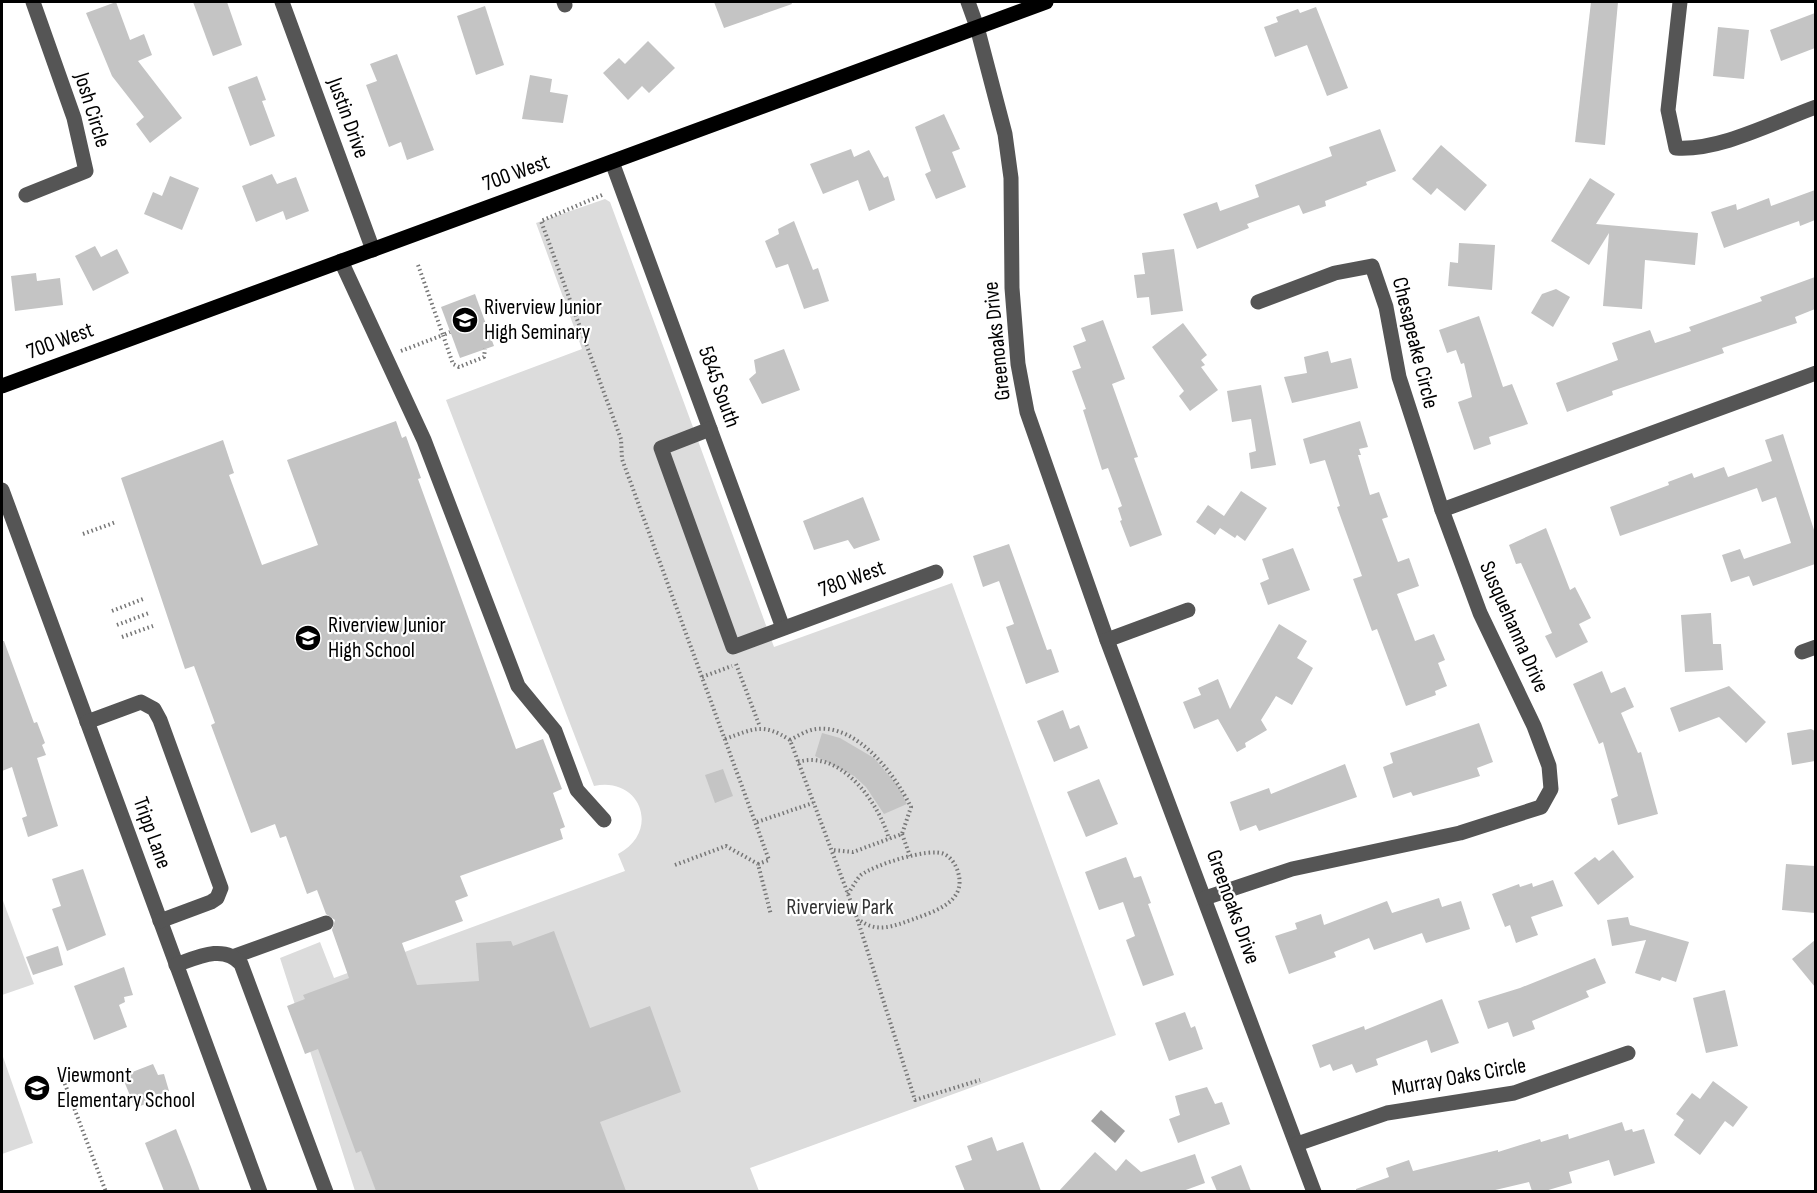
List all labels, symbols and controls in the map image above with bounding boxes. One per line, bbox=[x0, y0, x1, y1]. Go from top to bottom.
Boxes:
street label: Josh Circle bbox=[68, 68, 116, 151]
street label: Justin Drive bbox=[321, 73, 375, 162]
street label: 700 West bbox=[479, 148, 553, 198]
street label: Chesapeake Circle bbox=[1386, 274, 1444, 412]
street label: Greenoaks Drive bbox=[977, 280, 1017, 402]
place label: Riverview Junior High Seminary bbox=[484, 294, 602, 346]
school or university icon: Riverview Junior High Seminary bbox=[450, 305, 480, 335]
street label: 700 West bbox=[23, 316, 97, 366]
street label: 5845 South bbox=[692, 343, 746, 431]
street label: 780 West bbox=[815, 554, 889, 603]
street label: Susquehanna Drive bbox=[1473, 557, 1555, 697]
place label: Riverview Junior High School bbox=[328, 612, 446, 664]
school or university icon: Riverview Junior High School bbox=[293, 623, 323, 653]
street label: Tripp Lane bbox=[127, 793, 177, 873]
street label: Greenoaks Drive bbox=[1200, 846, 1266, 968]
park label: Riverview Park bbox=[786, 894, 894, 921]
street label: Murray Oaks Circle bbox=[1390, 1052, 1528, 1102]
place label: Viewmont Elementary School bbox=[57, 1062, 195, 1114]
school or university icon: Viewmont Elementary School bbox=[22, 1073, 52, 1103]

